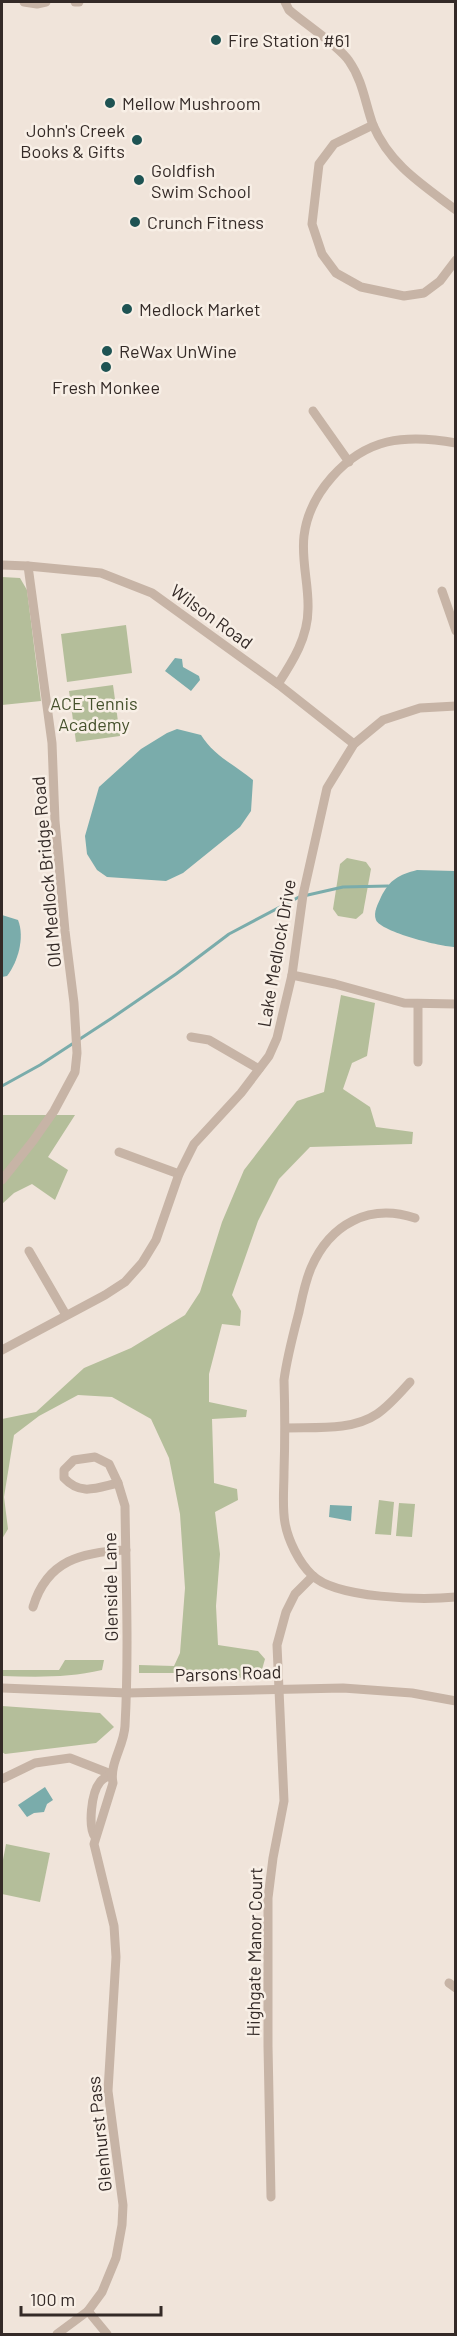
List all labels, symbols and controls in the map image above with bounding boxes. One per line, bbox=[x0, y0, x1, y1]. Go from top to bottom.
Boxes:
place label: Fire Station #61 bbox=[228, 29, 350, 51]
marker: Fire Station #61 bbox=[209, 33, 223, 47]
place label: Mellow Mushroom bbox=[122, 92, 261, 114]
marker: Mellow Mushroom bbox=[103, 96, 117, 110]
place label: John's Creek Books & Gifts bbox=[20, 119, 125, 162]
marker: John's Creek Books & Gifts bbox=[130, 133, 144, 147]
place label: Goldfish Swim School bbox=[151, 159, 251, 202]
marker: Goldfish Swim School bbox=[132, 173, 146, 187]
place label: Crunch Fitness bbox=[147, 211, 264, 233]
marker: Crunch Fitness bbox=[128, 215, 142, 229]
place label: Medlock Market bbox=[139, 298, 261, 320]
marker: Medlock Market bbox=[120, 302, 134, 316]
place label: ReWax UnWine bbox=[119, 340, 237, 362]
marker: ReWax UnWine bbox=[100, 344, 114, 358]
marker: Fresh Monkee bbox=[99, 360, 113, 374]
place label: Fresh Monkee bbox=[52, 376, 160, 398]
street label: Wilson Road bbox=[167, 579, 257, 653]
park label: ACE Tennis Academy bbox=[50, 692, 138, 735]
street label: Old Medlock Bridge Road bbox=[27, 775, 65, 969]
street label: Lake Medlock Drive bbox=[252, 877, 300, 1029]
street label: Glenside Lane bbox=[98, 1532, 122, 1642]
street label: Parsons Road bbox=[174, 1660, 282, 1686]
street label: Highgate Manor Court bbox=[242, 1867, 266, 2037]
street label: Glenhurst Pass bbox=[82, 2075, 116, 2193]
scale bar bbox=[21, 2279, 160, 2317]
text: 100 m bbox=[30, 2288, 75, 2310]

